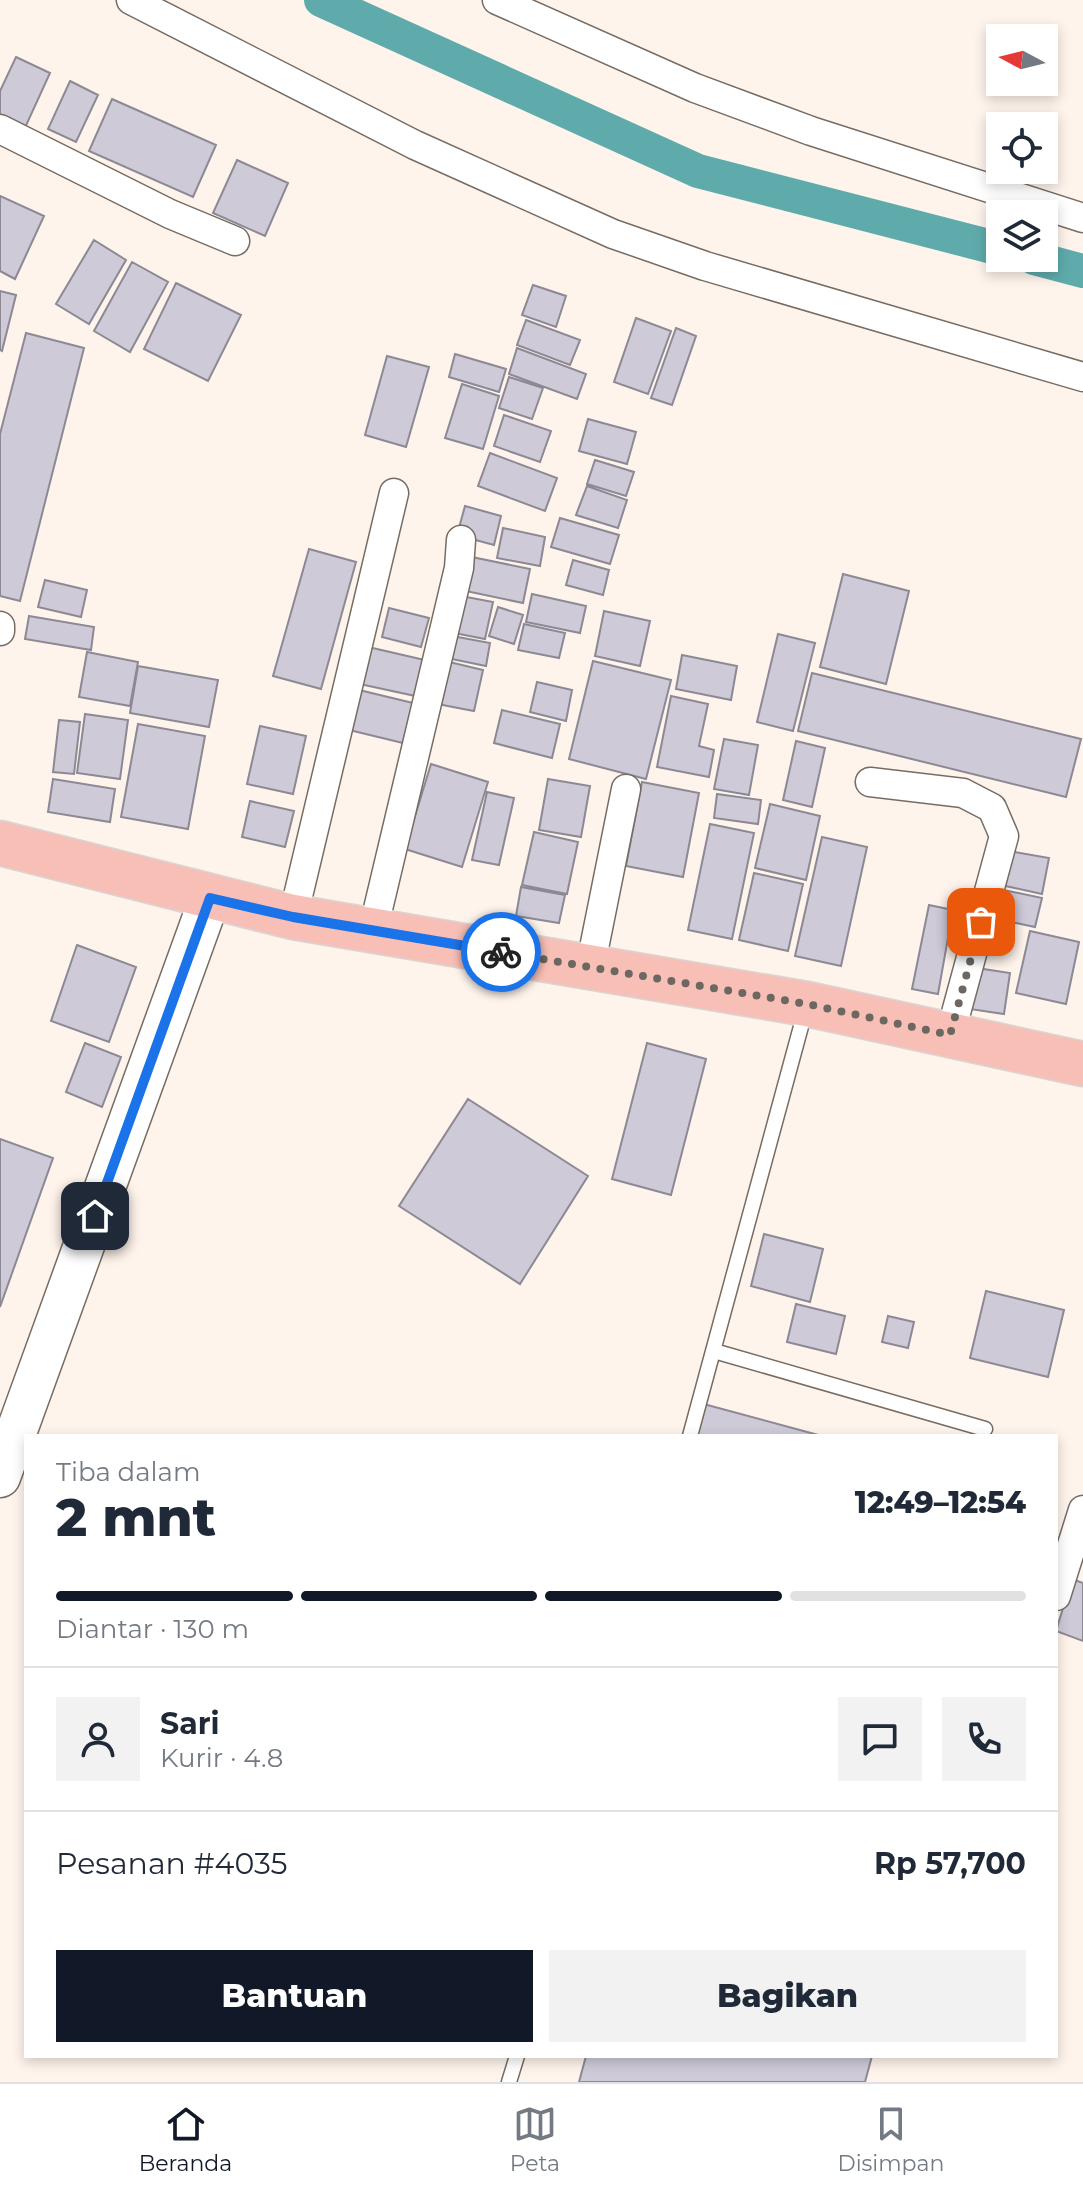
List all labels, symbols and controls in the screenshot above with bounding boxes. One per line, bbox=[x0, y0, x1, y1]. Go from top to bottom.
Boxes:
north arrow bbox=[986, 24, 1058, 96]
map controls bbox=[986, 24, 1058, 272]
button: locate bbox=[986, 112, 1058, 184]
button: layers bbox=[986, 200, 1058, 272]
pin bbox=[947, 888, 1015, 956]
icon: bag bbox=[959, 900, 1003, 944]
courier bbox=[461, 912, 541, 992]
icon: bike bbox=[479, 930, 523, 974]
pin bbox=[61, 1182, 129, 1250]
icon: home bbox=[73, 1194, 117, 1238]
text: Tiba dalam bbox=[56, 1456, 201, 1488]
text: 12:49–12:54 bbox=[855, 1484, 1026, 1521]
text: 2 mnt bbox=[56, 1486, 216, 1549]
text: Diantar · 130 m bbox=[56, 1613, 249, 1645]
button: person bbox=[56, 1697, 140, 1781]
button: chat bbox=[838, 1697, 922, 1781]
button: phone bbox=[942, 1697, 1026, 1781]
text: Sari bbox=[160, 1705, 220, 1742]
text: Kurir · 4.8 bbox=[160, 1742, 283, 1774]
text: Pesanan #4035 bbox=[56, 1845, 288, 1882]
text: Rp 57,700 bbox=[874, 1845, 1026, 1882]
button: Bantuan bbox=[56, 1950, 533, 2042]
button: Bagikan bbox=[549, 1950, 1026, 2042]
tab: Beranda bbox=[139, 2102, 232, 2177]
tab: Peta bbox=[510, 2102, 560, 2177]
tab: Disimpan bbox=[837, 2102, 944, 2177]

